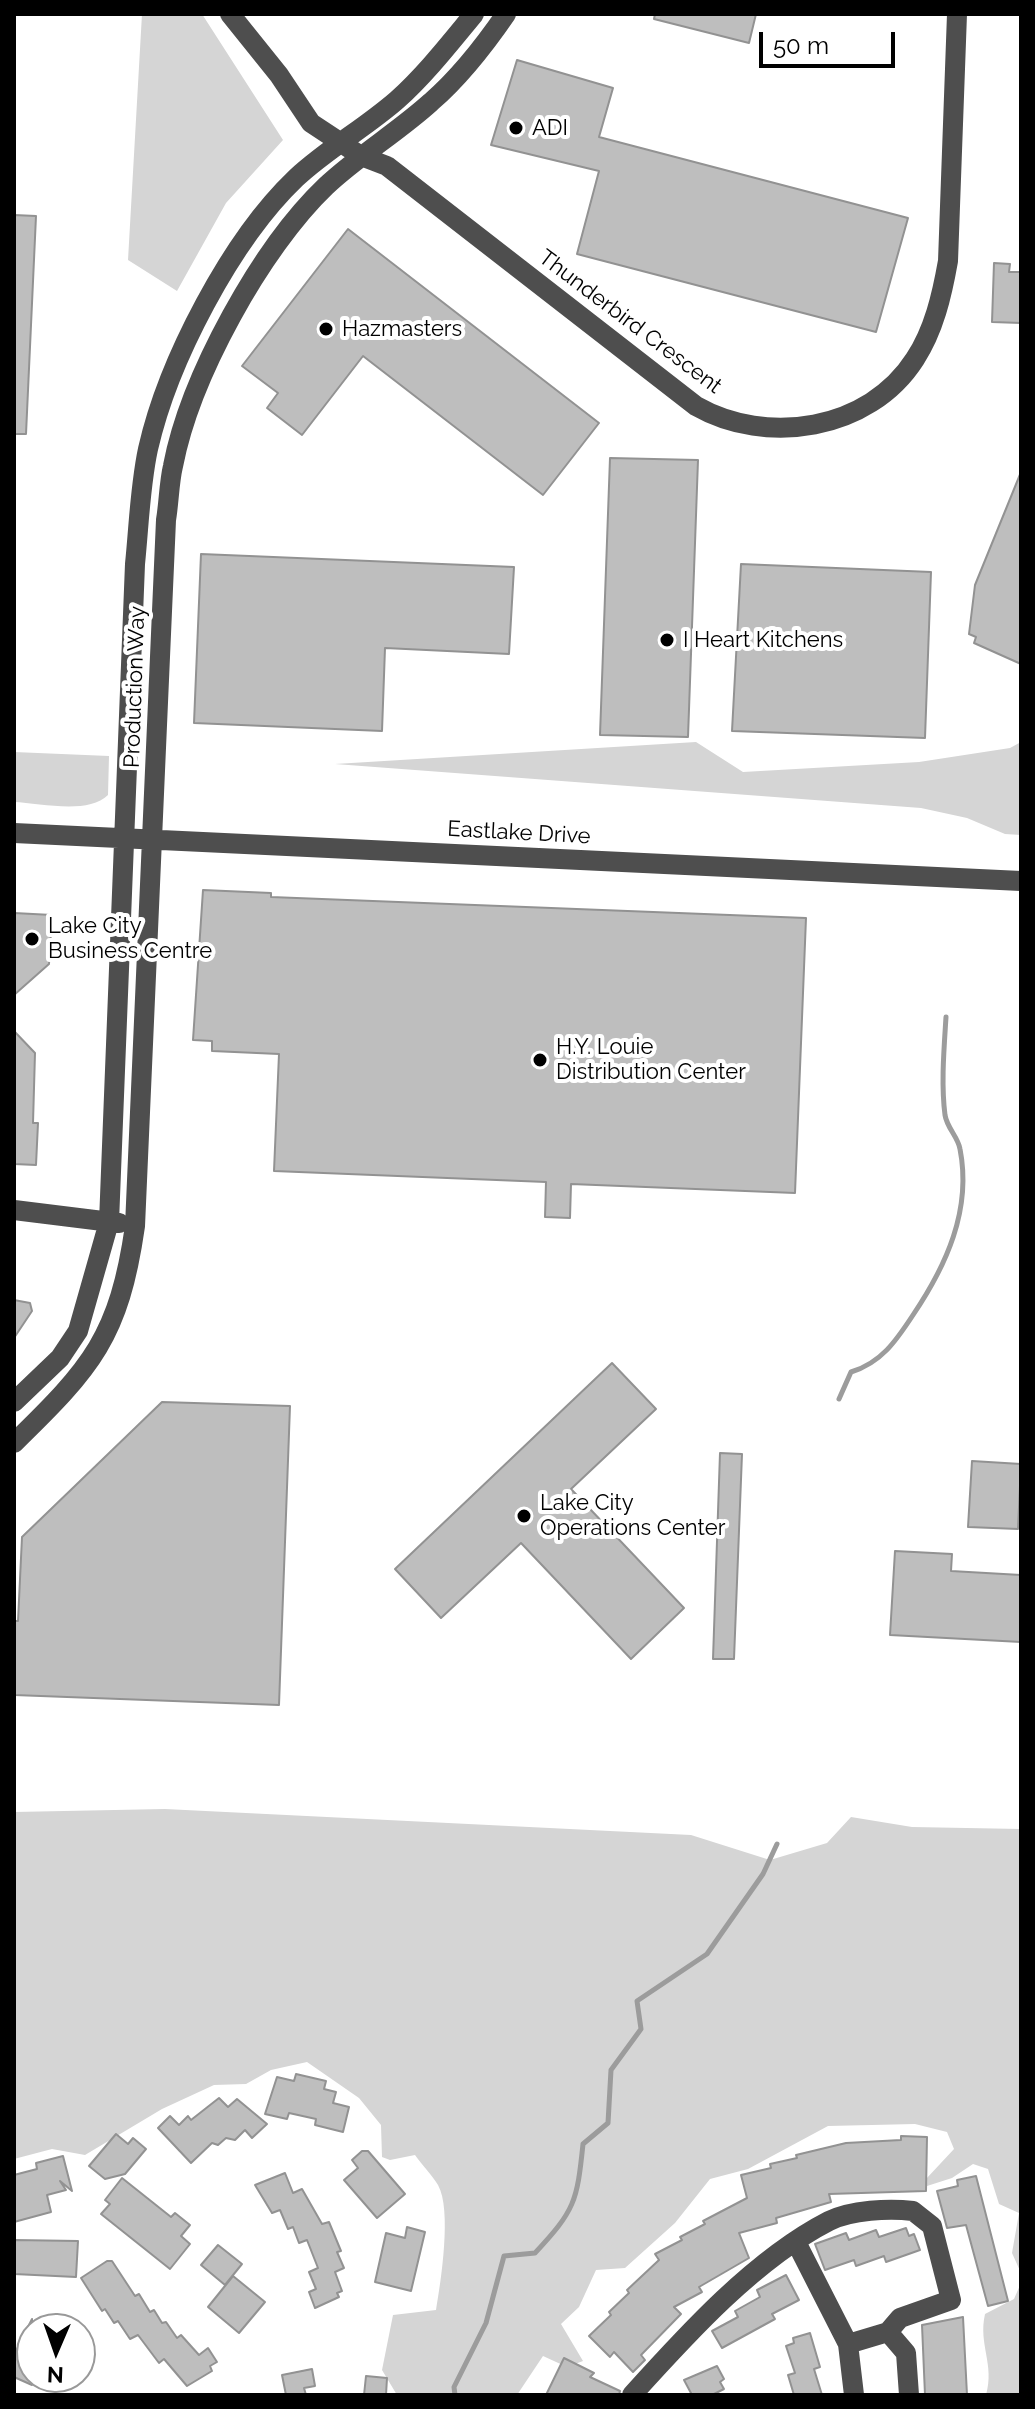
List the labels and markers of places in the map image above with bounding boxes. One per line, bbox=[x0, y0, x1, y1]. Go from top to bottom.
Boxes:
place label: ADI bbox=[532, 115, 568, 141]
marker: ADI bbox=[507, 119, 525, 137]
place label: Hazmasters bbox=[342, 316, 462, 342]
marker: Hazmasters bbox=[317, 320, 335, 338]
place label: I Heart Kitchens bbox=[683, 627, 843, 653]
marker: I Heart Kitchens bbox=[658, 631, 676, 649]
place label: Lake City Business Centre bbox=[48, 913, 212, 964]
marker: Lake City Business Centre bbox=[23, 930, 41, 948]
place label: H.Y. Louie Distribution Center bbox=[556, 1034, 746, 1086]
marker: H.Y. Louie Distribution Center bbox=[531, 1051, 549, 1069]
place label: Lake City Operations Center bbox=[540, 1490, 725, 1542]
marker: Lake City Operations Center bbox=[515, 1507, 533, 1525]

